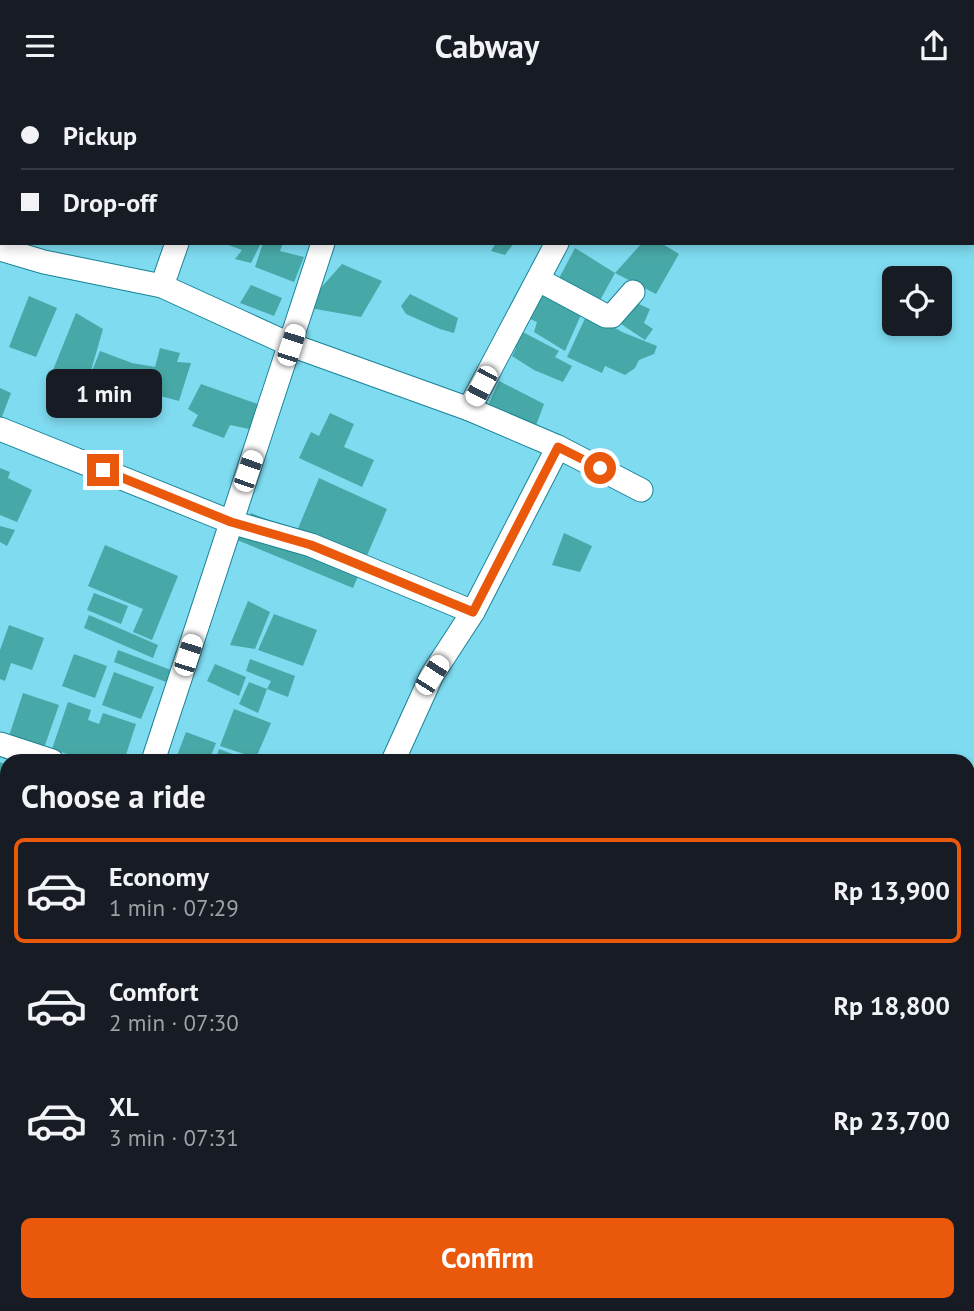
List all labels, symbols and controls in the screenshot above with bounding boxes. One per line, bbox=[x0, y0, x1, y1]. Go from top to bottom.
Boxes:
text: Cabway bbox=[435, 25, 539, 67]
icon: menu bbox=[21, 27, 59, 65]
icon: share bbox=[915, 27, 953, 65]
text: Pickup bbox=[63, 119, 137, 152]
text: Drop-off bbox=[63, 186, 157, 219]
map controls bbox=[882, 266, 952, 336]
button: locate bbox=[882, 266, 952, 336]
car bbox=[275, 322, 308, 368]
car bbox=[462, 363, 501, 409]
callout: 1 min bbox=[45, 369, 161, 417]
text: 1 min bbox=[76, 379, 132, 408]
car bbox=[232, 448, 265, 494]
route start bbox=[584, 452, 616, 484]
route end bbox=[87, 454, 119, 486]
car bbox=[172, 632, 205, 678]
car bbox=[412, 652, 453, 698]
text: Choose a ride bbox=[21, 775, 206, 817]
icon: car bbox=[25, 859, 88, 922]
text: Economy bbox=[109, 860, 209, 893]
text: Rp 13,900 bbox=[833, 874, 950, 907]
text: 1 min · 07:29 bbox=[109, 893, 239, 922]
icon: car bbox=[25, 974, 88, 1037]
text: Comfort bbox=[109, 975, 199, 1008]
text: Rp 18,800 bbox=[833, 989, 950, 1022]
text: 2 min · 07:30 bbox=[109, 1008, 239, 1037]
icon: car bbox=[25, 1089, 88, 1152]
text: XL bbox=[109, 1090, 139, 1123]
text: Rp 23,700 bbox=[833, 1104, 950, 1137]
text: 3 min · 07:31 bbox=[109, 1123, 239, 1152]
button: Confirm bbox=[21, 1218, 954, 1298]

